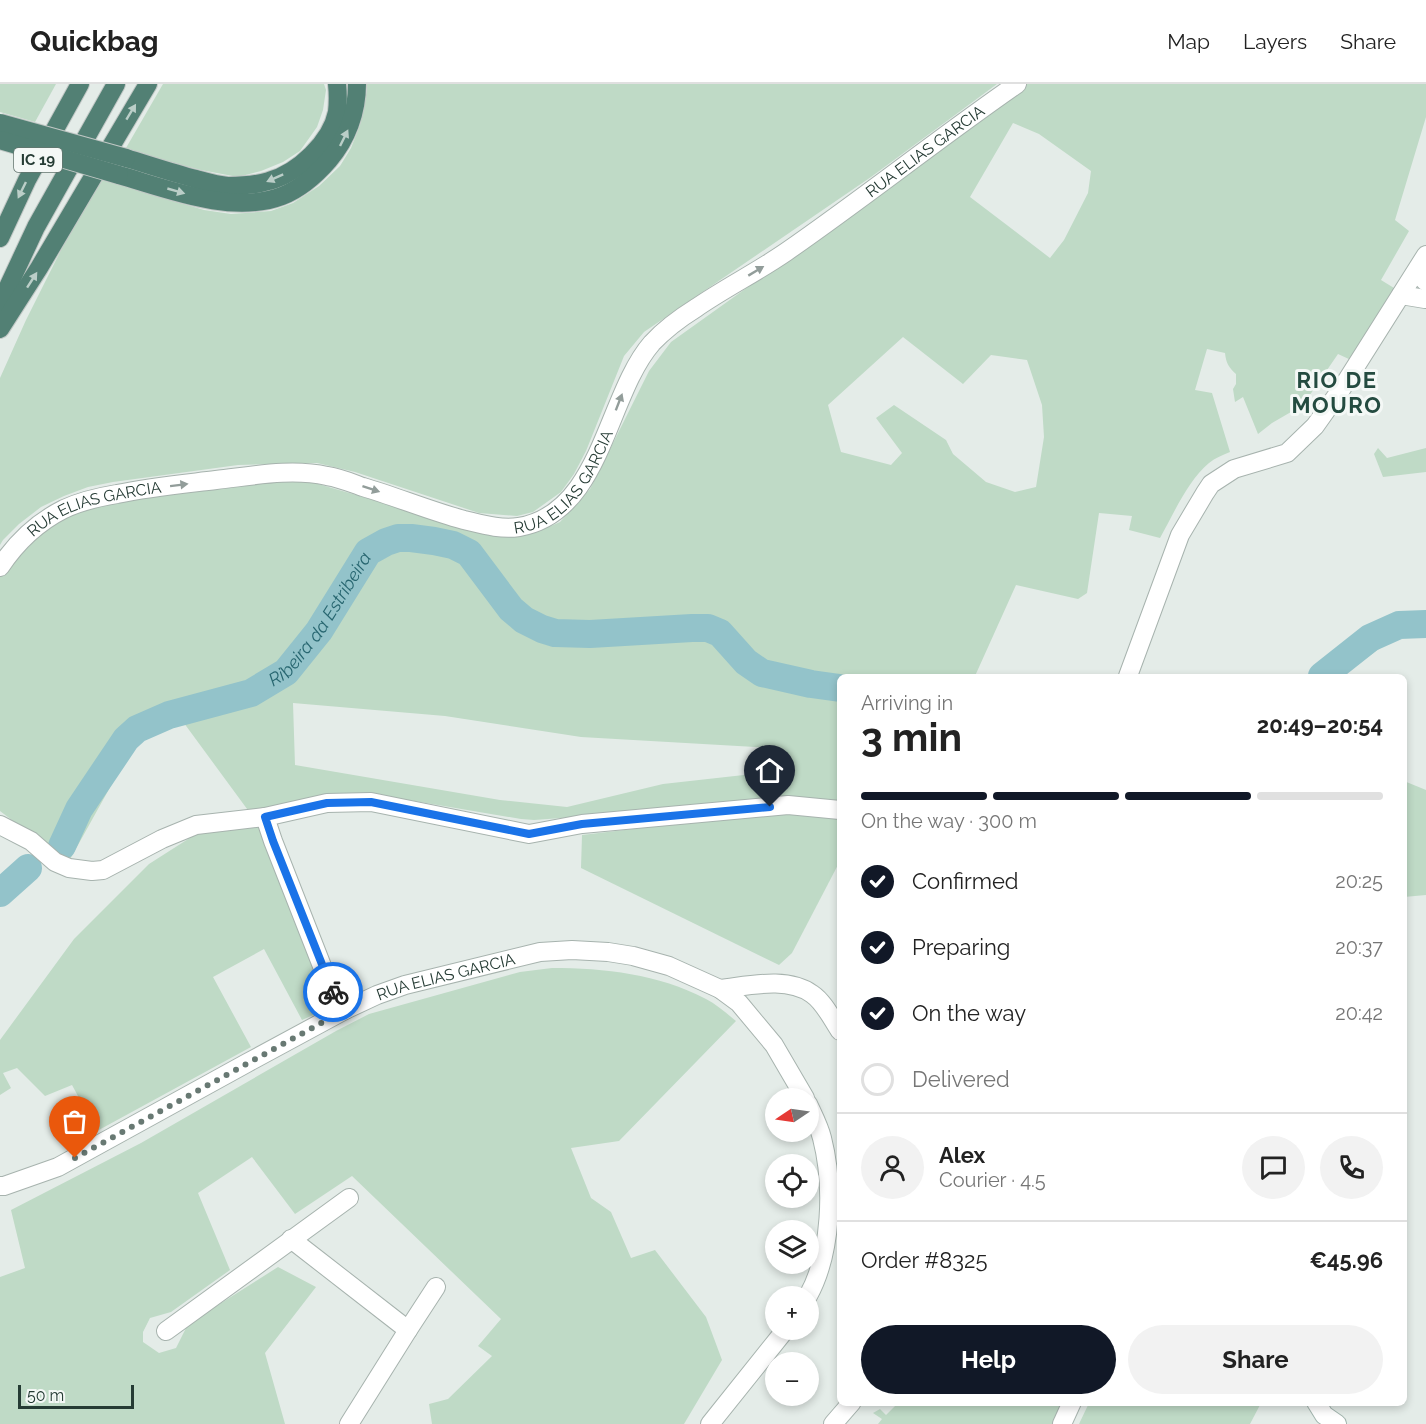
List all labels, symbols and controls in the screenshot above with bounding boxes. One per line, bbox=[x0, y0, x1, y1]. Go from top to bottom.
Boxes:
text: Quickbag bbox=[30, 25, 159, 58]
text: Map bbox=[1167, 29, 1210, 54]
text: Layers bbox=[1243, 29, 1307, 54]
text: Share bbox=[1340, 29, 1396, 54]
street label: RUA ELIAS GARCIA bbox=[862, 101, 988, 201]
one-way arrow bbox=[126, 104, 137, 120]
one-way arrow bbox=[339, 129, 348, 146]
road number: IC 19 bbox=[14, 148, 62, 172]
one-way arrow bbox=[266, 173, 284, 183]
one-way arrow bbox=[17, 182, 26, 199]
one-way arrow bbox=[167, 187, 185, 196]
one-way arrow bbox=[748, 266, 764, 277]
one-way arrow bbox=[26, 272, 37, 288]
district label: RIO DE MOURO bbox=[1292, 367, 1382, 418]
one-way arrow bbox=[614, 393, 624, 411]
street label: RUA ELIAS GARCIA bbox=[512, 427, 617, 538]
street label: RUA ELIAS GARCIA bbox=[23, 478, 163, 541]
one-way arrow bbox=[170, 480, 189, 489]
one-way arrow bbox=[362, 485, 380, 495]
water label: Ribeira da Estribeira bbox=[264, 548, 375, 690]
text: Arriving in bbox=[861, 691, 953, 715]
text: 20:49–20:54 bbox=[1257, 712, 1383, 738]
text: 3 min bbox=[861, 714, 962, 760]
pin bbox=[744, 745, 795, 807]
icon: home bbox=[753, 754, 786, 787]
text: On the way · 300 m bbox=[861, 809, 1037, 833]
icon: check bbox=[861, 865, 894, 898]
text: Confirmed bbox=[912, 868, 1019, 894]
text: 20:25 bbox=[1335, 869, 1383, 893]
icon: check bbox=[861, 931, 894, 964]
text: Preparing bbox=[912, 934, 1010, 960]
text: 20:37 bbox=[1335, 935, 1383, 959]
street label: RUA ELIAS GARCIA bbox=[374, 949, 517, 1004]
courier bbox=[303, 962, 363, 1022]
icon: bike bbox=[317, 976, 350, 1009]
icon: check bbox=[861, 997, 894, 1030]
text: On the way bbox=[912, 1000, 1026, 1026]
text: 20:42 bbox=[1335, 1001, 1383, 1025]
text: Delivered bbox=[912, 1066, 1010, 1092]
north arrow bbox=[765, 1088, 819, 1142]
map controls bbox=[765, 1088, 819, 1406]
pin bbox=[49, 1096, 100, 1158]
icon: bag bbox=[58, 1105, 91, 1138]
button: person bbox=[861, 1136, 924, 1199]
button: chat bbox=[1242, 1136, 1305, 1199]
button: phone bbox=[1320, 1136, 1383, 1199]
text: Alex bbox=[939, 1142, 985, 1168]
button: locate bbox=[765, 1154, 819, 1208]
text: Courier · 4.5 bbox=[939, 1168, 1046, 1192]
button: layers bbox=[765, 1220, 819, 1274]
text: Order #8325 bbox=[861, 1247, 987, 1273]
text: €45.96 bbox=[1309, 1247, 1383, 1273]
button: + bbox=[765, 1286, 819, 1340]
button: Help bbox=[861, 1325, 1116, 1394]
button: Share bbox=[1128, 1325, 1383, 1394]
button: − bbox=[765, 1352, 819, 1406]
scale bar bbox=[18, 1382, 134, 1410]
text: 50 m bbox=[27, 1386, 64, 1405]

